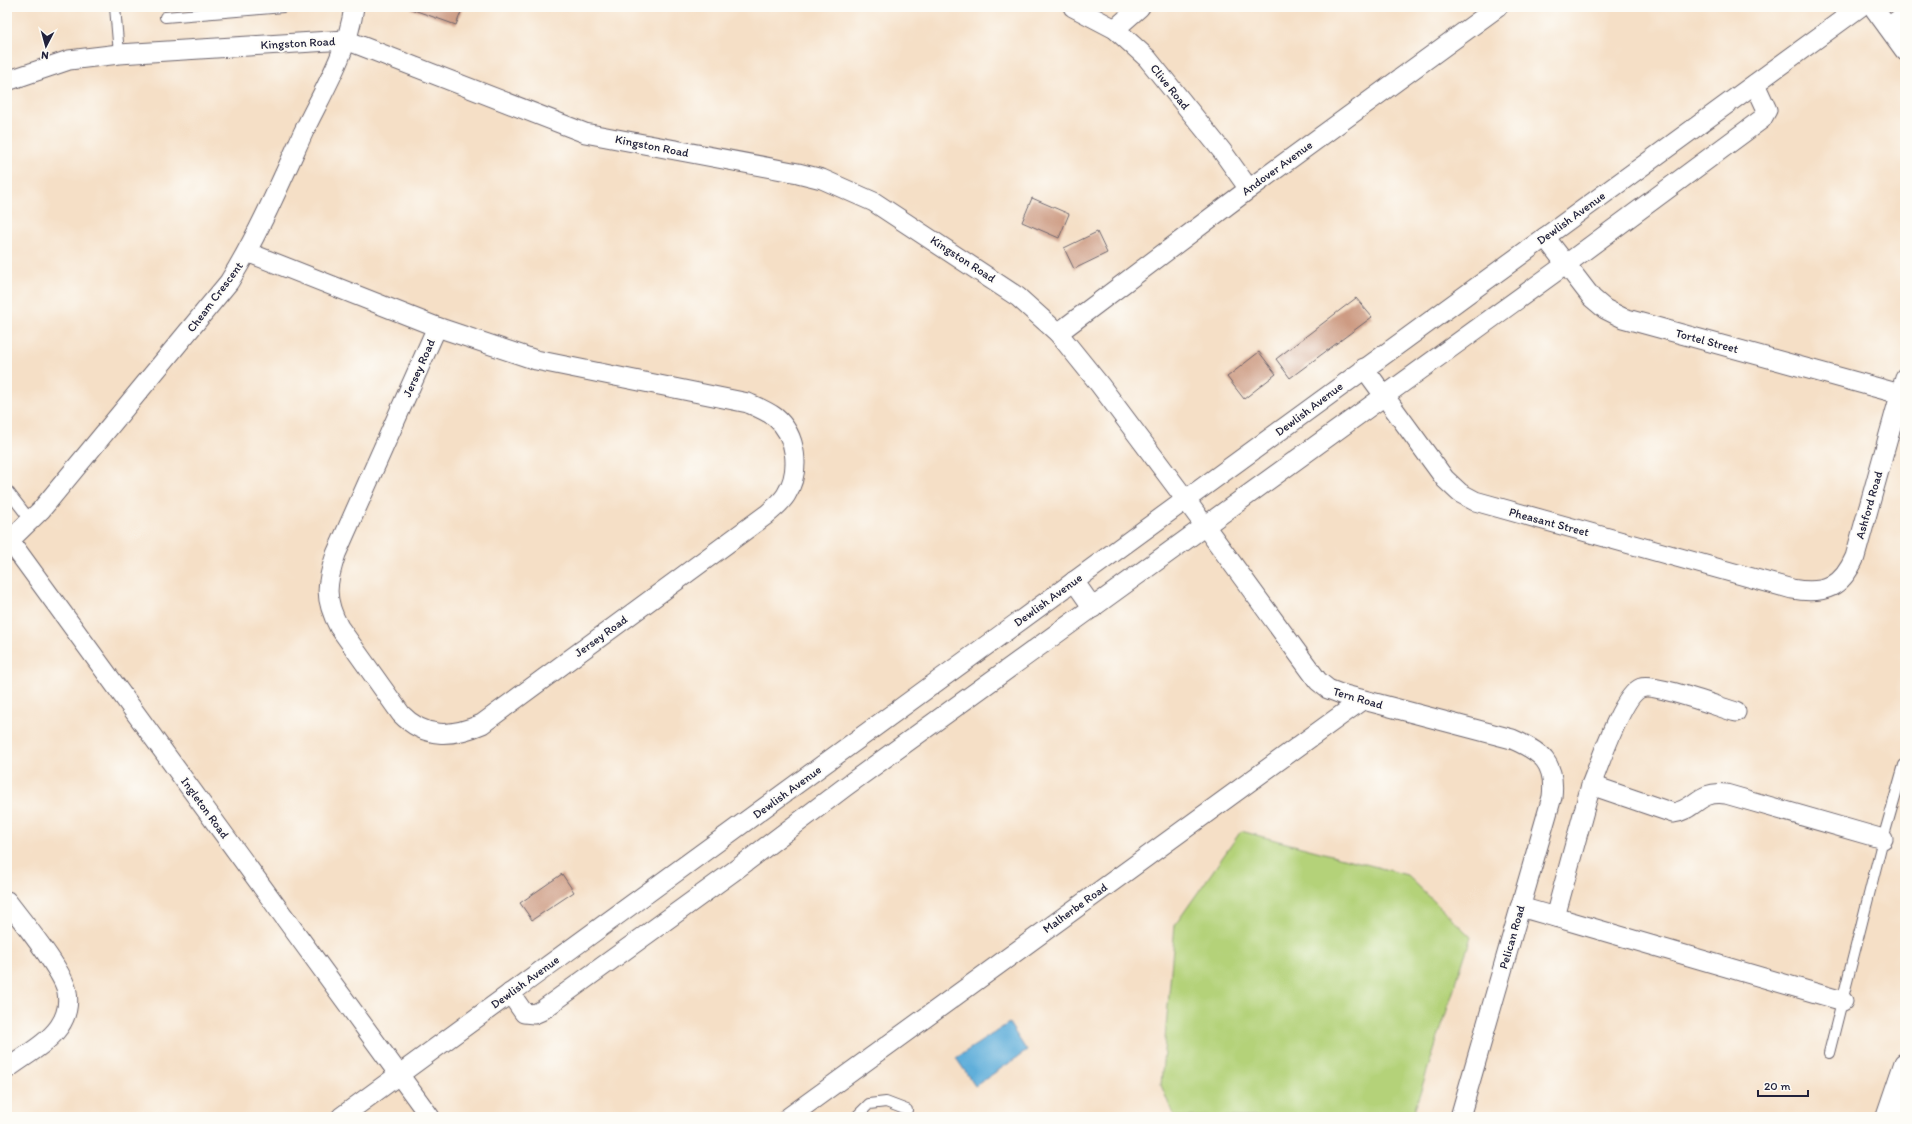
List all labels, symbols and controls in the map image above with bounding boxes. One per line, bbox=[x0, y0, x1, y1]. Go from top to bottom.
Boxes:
north arrow bbox=[26, 26, 66, 66]
street label: Kingston Road bbox=[260, 34, 336, 52]
text: N bbox=[41, 49, 49, 62]
street label: Clive Road bbox=[1147, 61, 1193, 113]
street label: Kingston Road bbox=[614, 132, 691, 160]
street label: Andover Avenue bbox=[1239, 138, 1315, 198]
street label: Dewlish Avenue bbox=[1534, 188, 1608, 247]
street label: Kingston Road bbox=[928, 233, 999, 286]
street label: Cheam Crescent bbox=[184, 259, 246, 335]
street label: Tortel Street bbox=[1674, 326, 1740, 356]
street label: Jersey Road bbox=[400, 336, 438, 399]
street label: Dewlish Avenue bbox=[1272, 379, 1346, 439]
street label: Ashford Road bbox=[1853, 469, 1885, 540]
street label: Pheasant Street bbox=[1507, 505, 1591, 540]
street label: Dewlish Avenue bbox=[1011, 570, 1085, 629]
street label: Jersey Road bbox=[572, 612, 630, 660]
street label: Tern Road bbox=[1331, 684, 1385, 712]
street label: Dewlish Avenue bbox=[750, 762, 824, 821]
street label: Ingleton Road bbox=[178, 775, 232, 842]
street label: Malherbe Road bbox=[1040, 880, 1110, 936]
street label: Pelican Road bbox=[1496, 903, 1528, 971]
street label: Dewlish Avenue bbox=[488, 952, 562, 1011]
scale bar bbox=[1758, 1072, 1808, 1098]
text: 20 m bbox=[1764, 1079, 1791, 1093]

